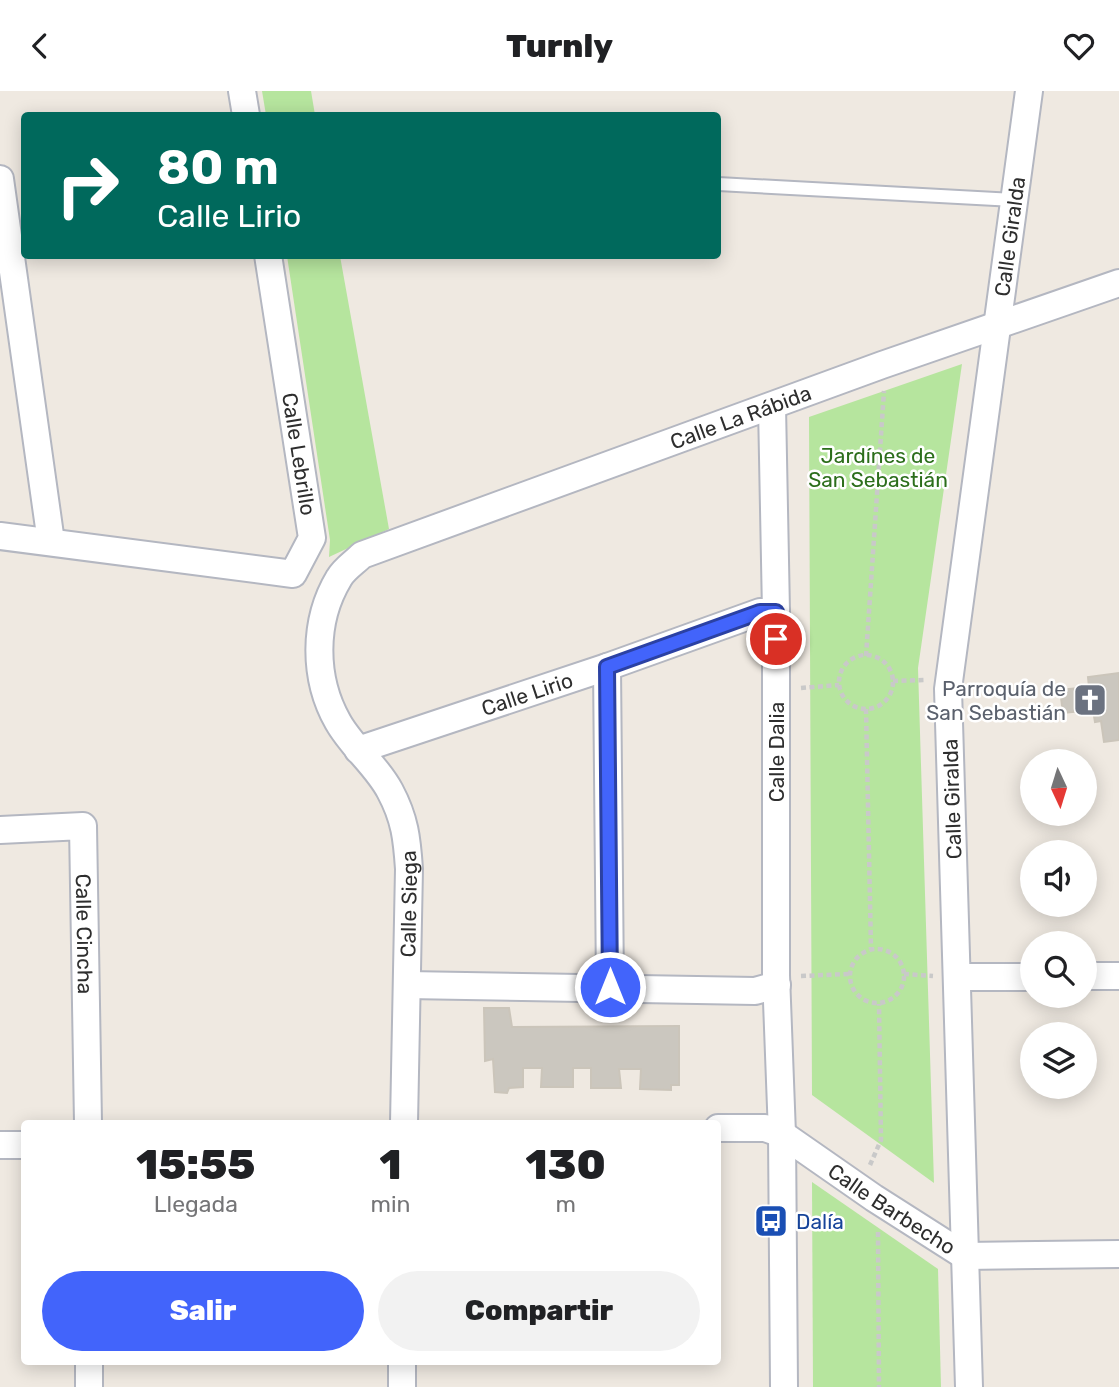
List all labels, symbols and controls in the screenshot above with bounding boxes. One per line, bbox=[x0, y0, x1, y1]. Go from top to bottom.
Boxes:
icon: back bbox=[21, 27, 59, 65]
text: Turnly bbox=[506, 27, 613, 65]
icon: heart bbox=[1060, 27, 1098, 65]
text: 80 m bbox=[157, 138, 279, 196]
icon: right bbox=[42, 140, 133, 231]
street label: Calle Giralda bbox=[989, 175, 1030, 298]
text: Calle Lirio bbox=[157, 197, 301, 235]
street label: Calle La Rábida bbox=[667, 379, 815, 454]
street label: Calle Lebrillo bbox=[277, 391, 321, 517]
park label: Jardínes de San Sebastián bbox=[808, 443, 948, 492]
pin bbox=[746, 609, 806, 669]
icon: arrive bbox=[757, 620, 795, 658]
street label: Calle Lirio bbox=[478, 667, 576, 721]
place label: Parroquía de San Sebastián bbox=[926, 676, 1066, 725]
church icon: Parroquía de San Sebastián bbox=[1071, 681, 1109, 719]
street label: Calle Dalia bbox=[764, 702, 789, 802]
street label: Calle Giralda bbox=[937, 738, 967, 860]
north arrow bbox=[1020, 749, 1097, 826]
map controls bbox=[1020, 749, 1097, 1099]
button: sound bbox=[1020, 840, 1097, 917]
street label: Calle Siega bbox=[395, 850, 422, 958]
street label: Calle Cincha bbox=[71, 873, 98, 994]
button: search bbox=[1020, 931, 1097, 1008]
position arrow bbox=[573, 950, 647, 1024]
button: layers bbox=[1020, 1022, 1097, 1099]
text: 15:55 bbox=[136, 1140, 255, 1190]
text: 1 bbox=[379, 1140, 402, 1190]
text: 130 bbox=[526, 1140, 606, 1190]
street label: Calle Barbecho bbox=[824, 1158, 960, 1259]
text: Llegada bbox=[154, 1190, 238, 1218]
text: min bbox=[370, 1190, 410, 1218]
text: m bbox=[555, 1190, 576, 1218]
bus stop icon: Dalía bbox=[752, 1202, 790, 1240]
place label: Dalía bbox=[796, 1209, 844, 1234]
button: Salir bbox=[42, 1271, 364, 1351]
button: Compartir bbox=[378, 1271, 700, 1351]

